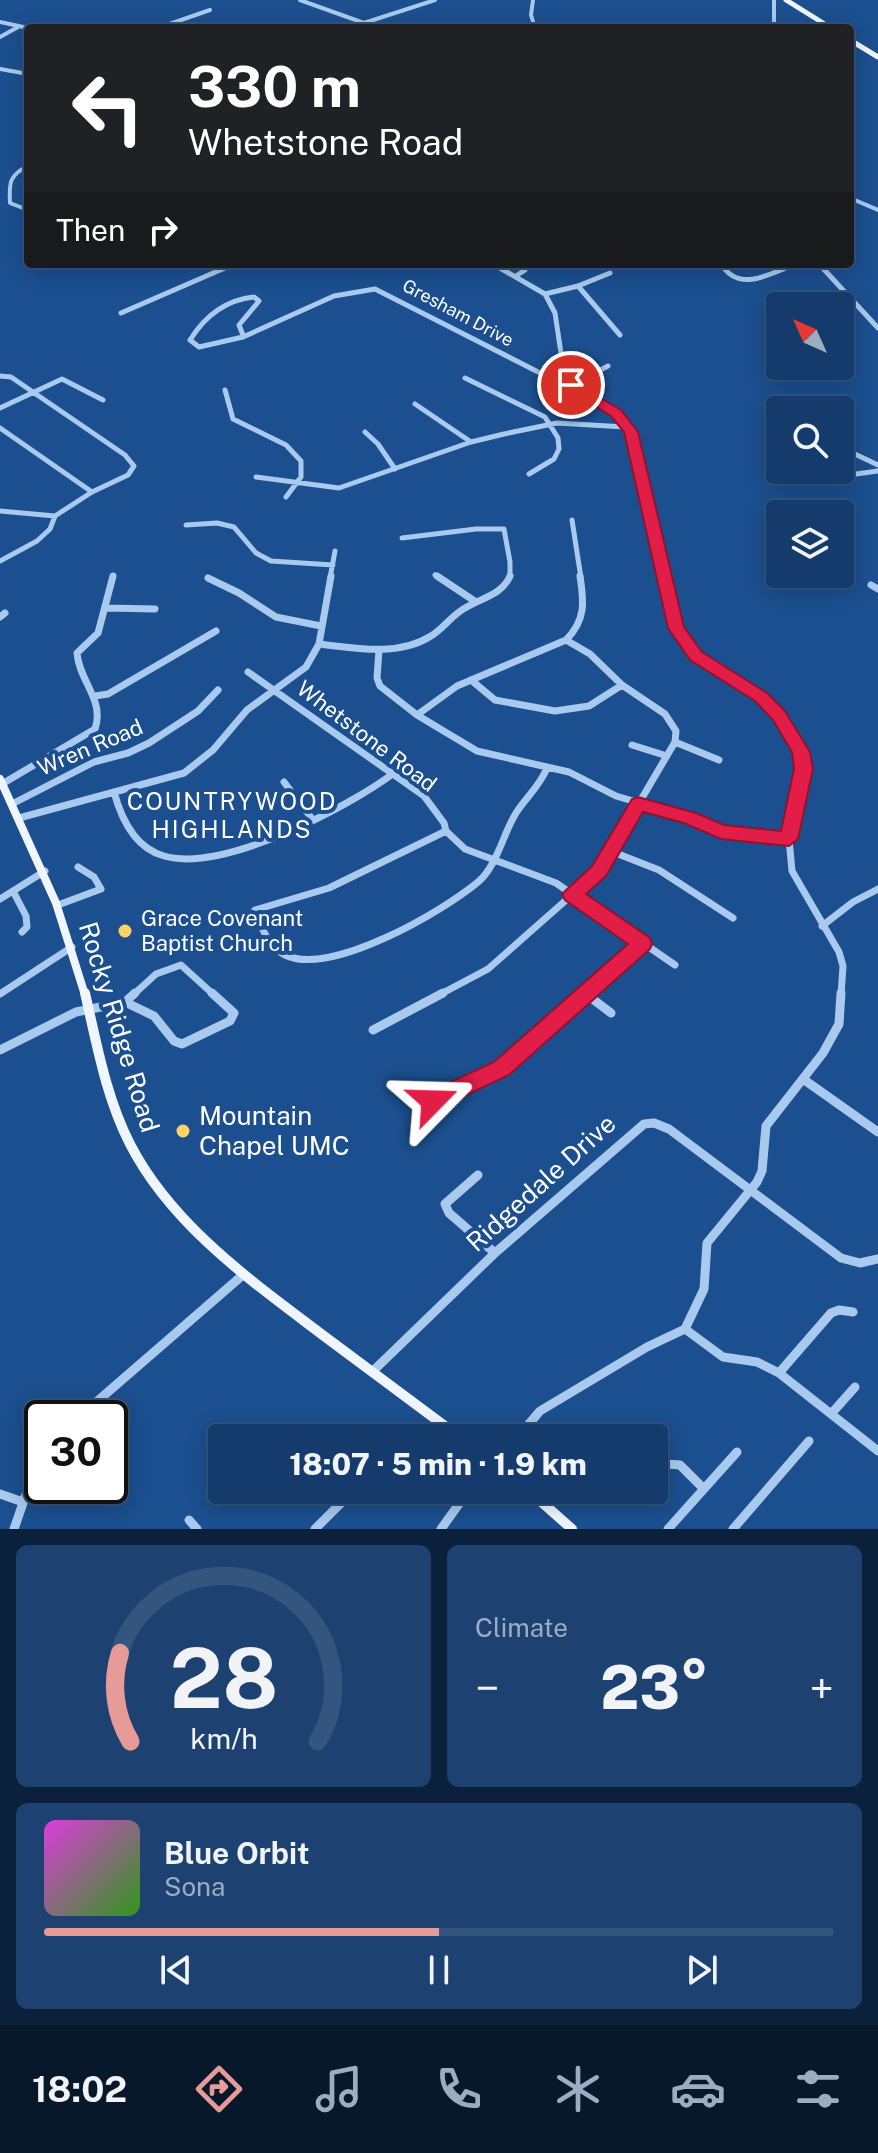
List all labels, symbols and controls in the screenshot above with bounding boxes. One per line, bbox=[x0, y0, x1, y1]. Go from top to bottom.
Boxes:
text: 330 m bbox=[188, 54, 361, 120]
icon: left bbox=[56, 56, 160, 160]
text: Whetstone Road bbox=[188, 121, 463, 163]
icon: right bbox=[141, 208, 185, 252]
text: Then bbox=[56, 212, 125, 248]
street label: Gresham Drive bbox=[399, 274, 517, 351]
north arrow bbox=[766, 292, 854, 380]
map controls bbox=[766, 292, 854, 588]
pin bbox=[537, 351, 605, 419]
icon: arrive bbox=[549, 363, 593, 407]
button: search bbox=[766, 396, 854, 484]
button: layers bbox=[766, 500, 854, 588]
street label: Whetstone Road bbox=[292, 675, 442, 797]
street label: Wren Road bbox=[33, 713, 147, 781]
district label: COUNTRYWOOD HIGHLANDS bbox=[127, 787, 337, 843]
place label: Grace Covenant Baptist Church bbox=[141, 905, 303, 956]
street label: Rocky Ridge Road bbox=[73, 918, 166, 1136]
marker: Grace Covenant Baptist Church bbox=[116, 922, 134, 940]
position arrow bbox=[391, 1059, 475, 1143]
place label: Mountain Chapel UMC bbox=[199, 1100, 350, 1161]
street label: Ridgedale Drive bbox=[460, 1108, 622, 1258]
marker: Mountain Chapel UMC bbox=[174, 1122, 192, 1140]
speed limit sign: 30 bbox=[24, 1400, 128, 1504]
text: 18:07 · 5 min · 1.9 km bbox=[289, 1446, 587, 1482]
text: Climate bbox=[475, 1612, 568, 1643]
text: 28 bbox=[169, 1629, 278, 1727]
text: 23° bbox=[600, 1652, 709, 1723]
text: − bbox=[475, 1662, 499, 1714]
text: + bbox=[810, 1662, 834, 1714]
text: km/h bbox=[190, 1722, 257, 1755]
text: Blue Orbit bbox=[164, 1835, 310, 1871]
text: Sona bbox=[164, 1871, 225, 1902]
icon: previous bbox=[154, 1948, 198, 1992]
icon: pause bbox=[417, 1948, 461, 1992]
icon: next bbox=[680, 1948, 724, 1992]
icon: directions bbox=[191, 2061, 247, 2117]
icon: music bbox=[311, 2061, 367, 2117]
icon: phone bbox=[431, 2061, 487, 2117]
icon: climate bbox=[550, 2061, 606, 2117]
icon: car bbox=[670, 2061, 726, 2117]
icon: filters bbox=[790, 2061, 846, 2117]
text: 18:02 bbox=[32, 2068, 127, 2110]

